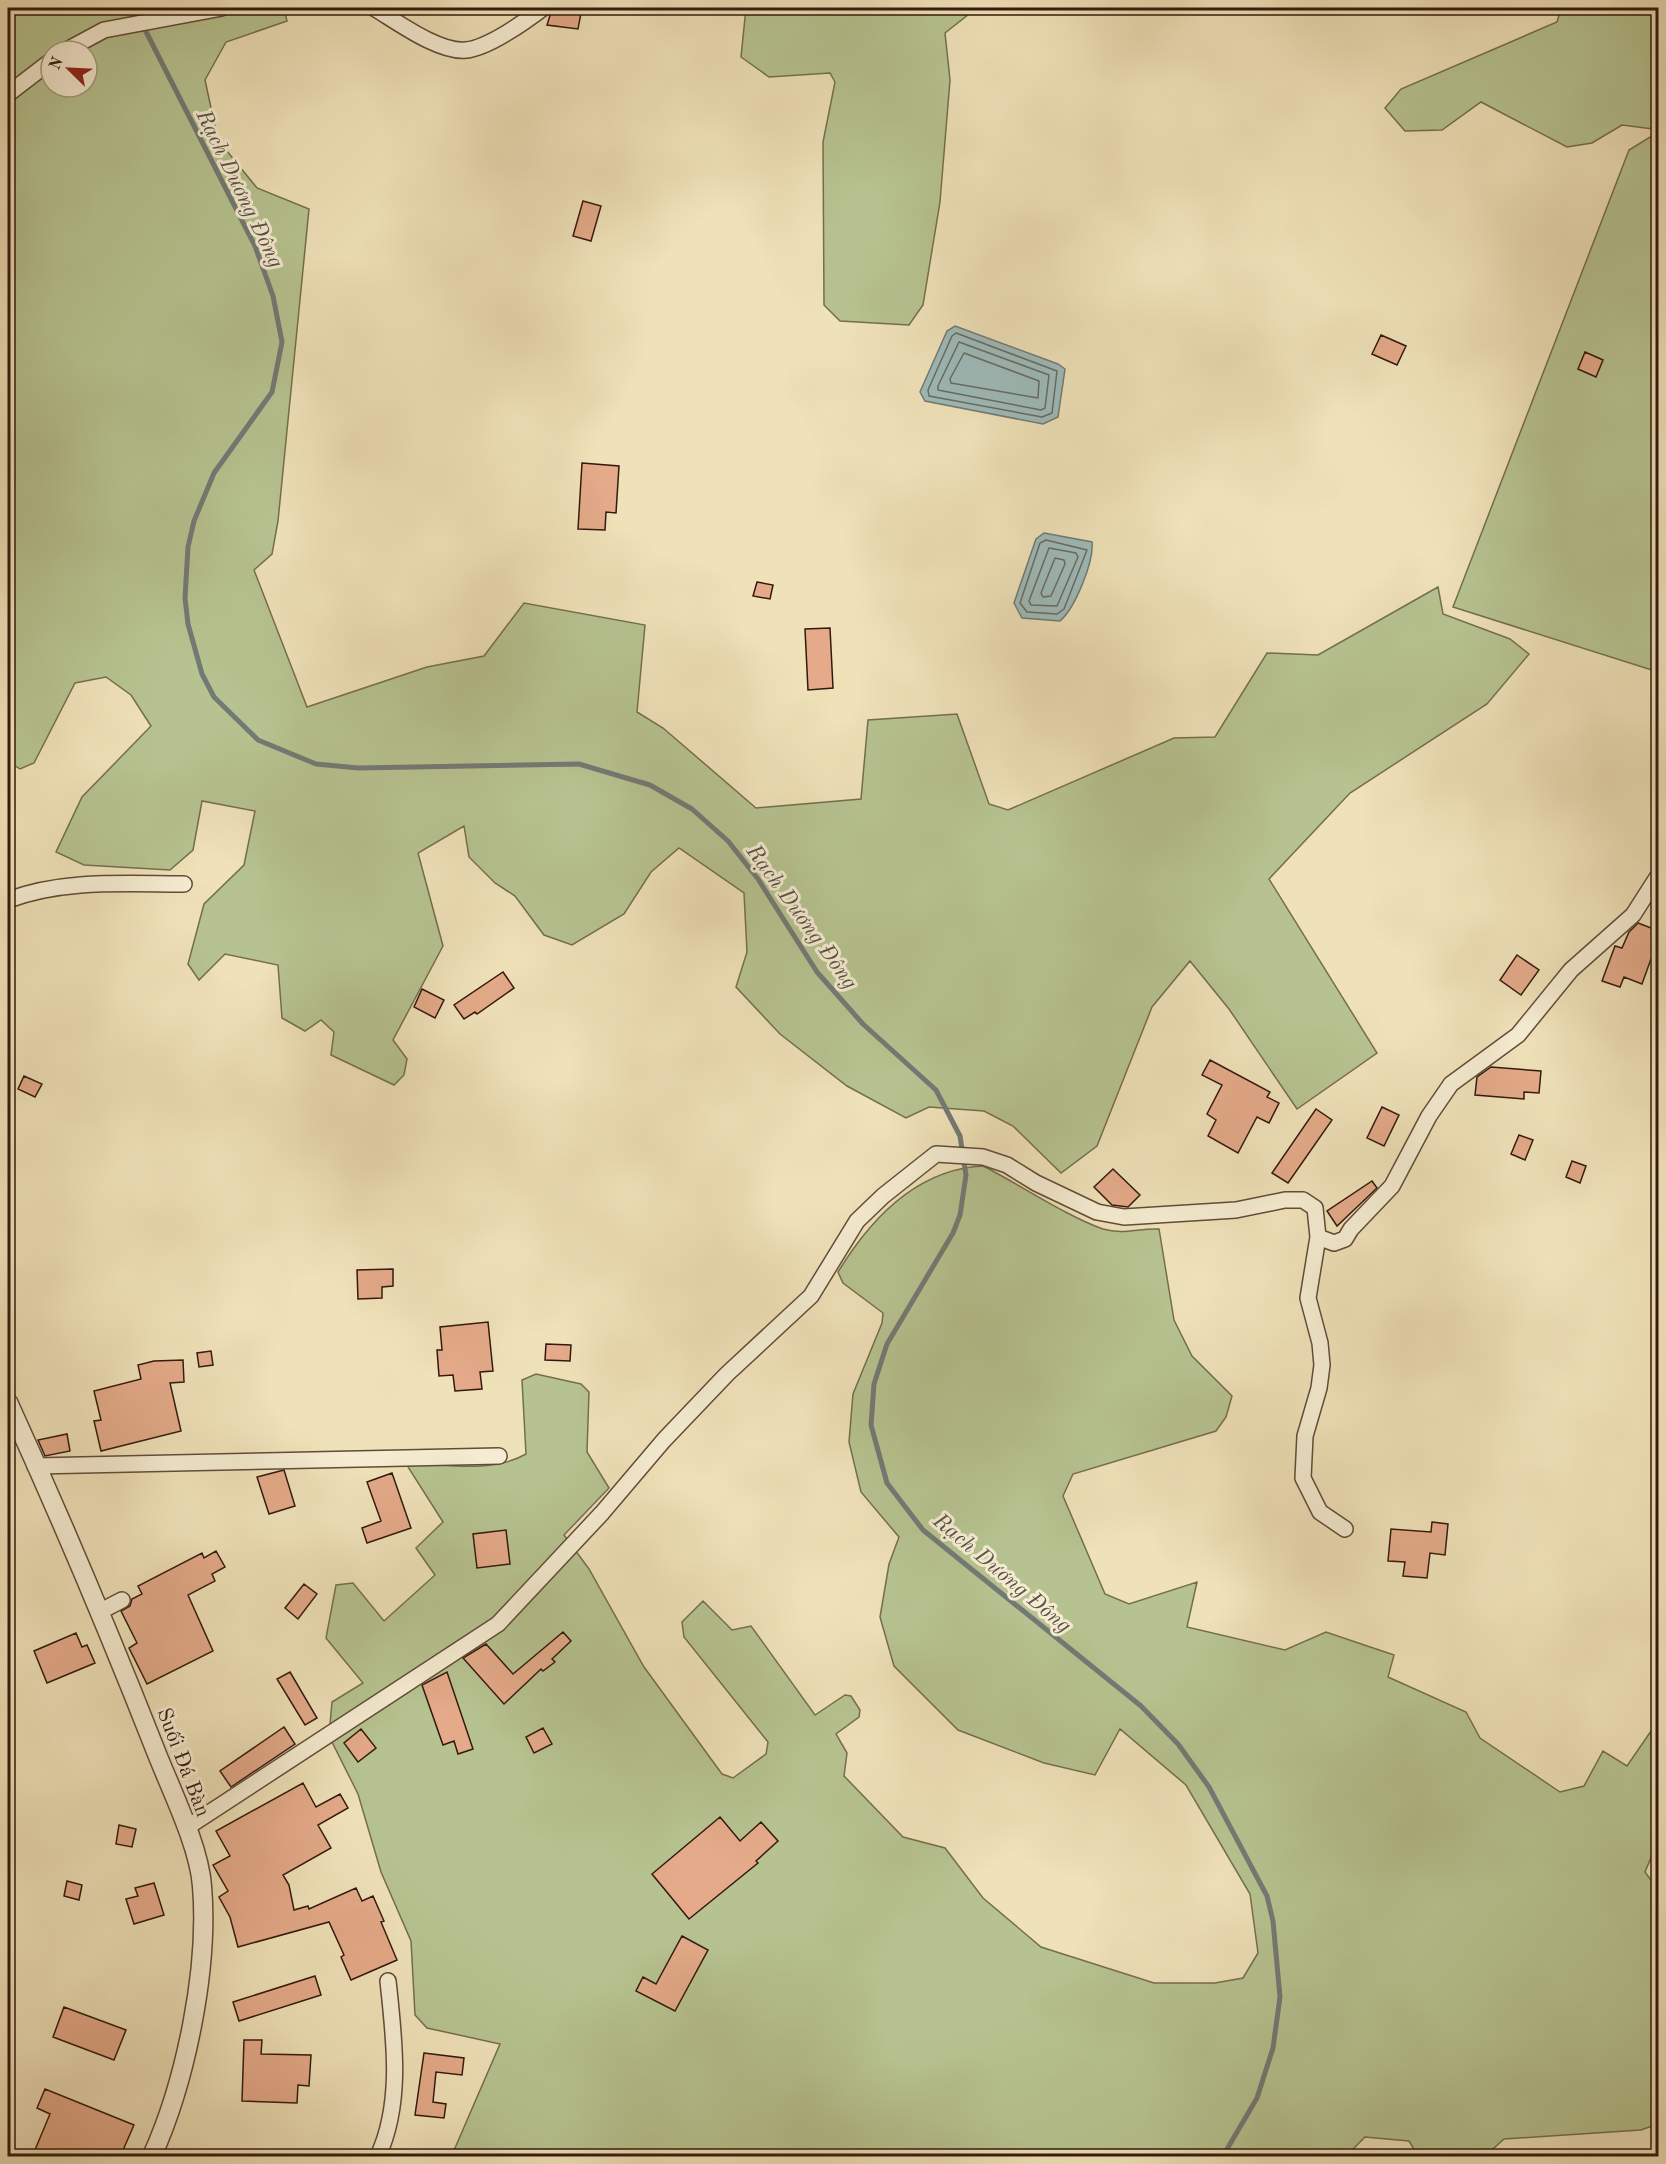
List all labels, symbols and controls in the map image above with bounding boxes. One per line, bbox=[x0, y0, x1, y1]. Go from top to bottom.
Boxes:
north arrow bbox=[39, 39, 99, 99]
text: N bbox=[47, 54, 67, 73]
water label: Rạch Dương Đông bbox=[191, 106, 287, 272]
water label: Rạch Dương Đông bbox=[741, 840, 861, 994]
water label: Rạch Dương Đông bbox=[928, 1509, 1075, 1638]
street label: Suối Đá Bàn bbox=[152, 1705, 214, 1820]

